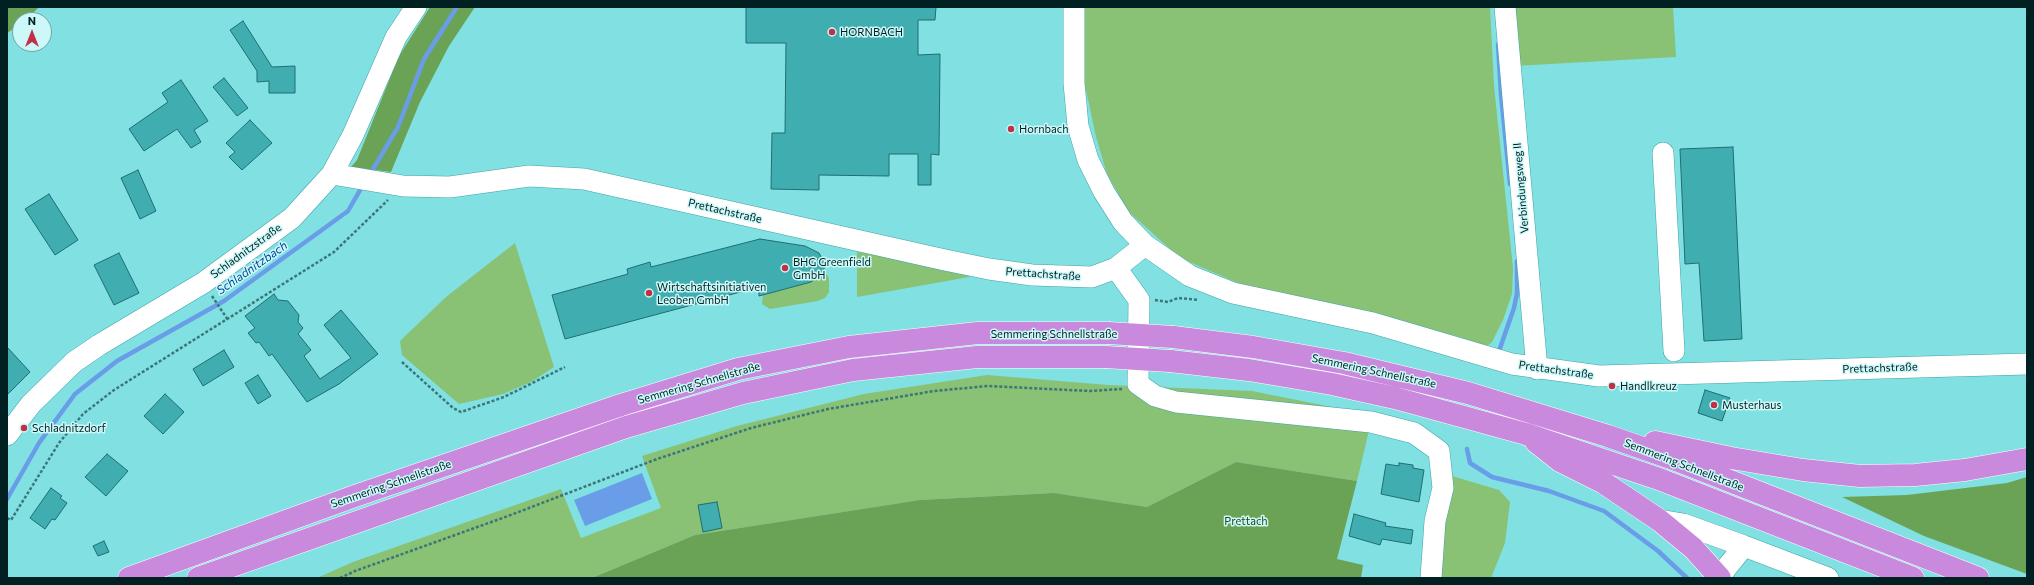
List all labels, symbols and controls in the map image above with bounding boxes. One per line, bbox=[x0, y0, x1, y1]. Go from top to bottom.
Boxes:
north arrow bbox=[12, 12, 52, 52]
text: N bbox=[28, 14, 36, 27]
place label: HORNBACH bbox=[840, 25, 903, 39]
marker: HORNBACH bbox=[827, 27, 837, 37]
place label: Hornbach bbox=[1019, 122, 1069, 136]
marker: Hornbach bbox=[1006, 124, 1016, 134]
street label: Verbindungsweg II bbox=[1510, 142, 1532, 234]
street label: Prettachstraße bbox=[687, 196, 763, 226]
street label: Schladnitzstraße bbox=[208, 221, 284, 281]
water label: Schladnitzbach bbox=[214, 238, 290, 298]
place label: BHG Greenfield GmbH bbox=[793, 255, 871, 281]
marker: BHG Greenfield GmbH bbox=[780, 263, 790, 273]
street label: Prettachstraße bbox=[1005, 265, 1081, 283]
place label: Wirtschaftsinitiativen Leoben GmbH bbox=[657, 280, 766, 306]
marker: Wirtschaftsinitiativen Leoben GmbH bbox=[644, 288, 654, 298]
street label: Semmering Schnellstraße bbox=[991, 327, 1117, 341]
street label: Semmering Schnellstraße bbox=[1311, 351, 1437, 391]
street label: Prettachstraße bbox=[1518, 358, 1594, 382]
street label: Semmering Schnellstraße bbox=[636, 359, 762, 407]
street label: Prettachstraße bbox=[1842, 360, 1918, 376]
place label: Handlkreuz bbox=[1620, 379, 1677, 393]
marker: Handlkreuz bbox=[1607, 381, 1617, 391]
place label: Musterhaus bbox=[1722, 398, 1781, 412]
marker: Musterhaus bbox=[1709, 400, 1719, 410]
place label: Schladnitzdorf bbox=[32, 421, 106, 435]
marker: Schladnitzdorf bbox=[19, 423, 29, 433]
street label: Semmering Schnellstraße bbox=[1622, 436, 1746, 494]
street label: Semmering Schnellstraße bbox=[329, 457, 453, 511]
park label: Prettach bbox=[1224, 514, 1268, 528]

